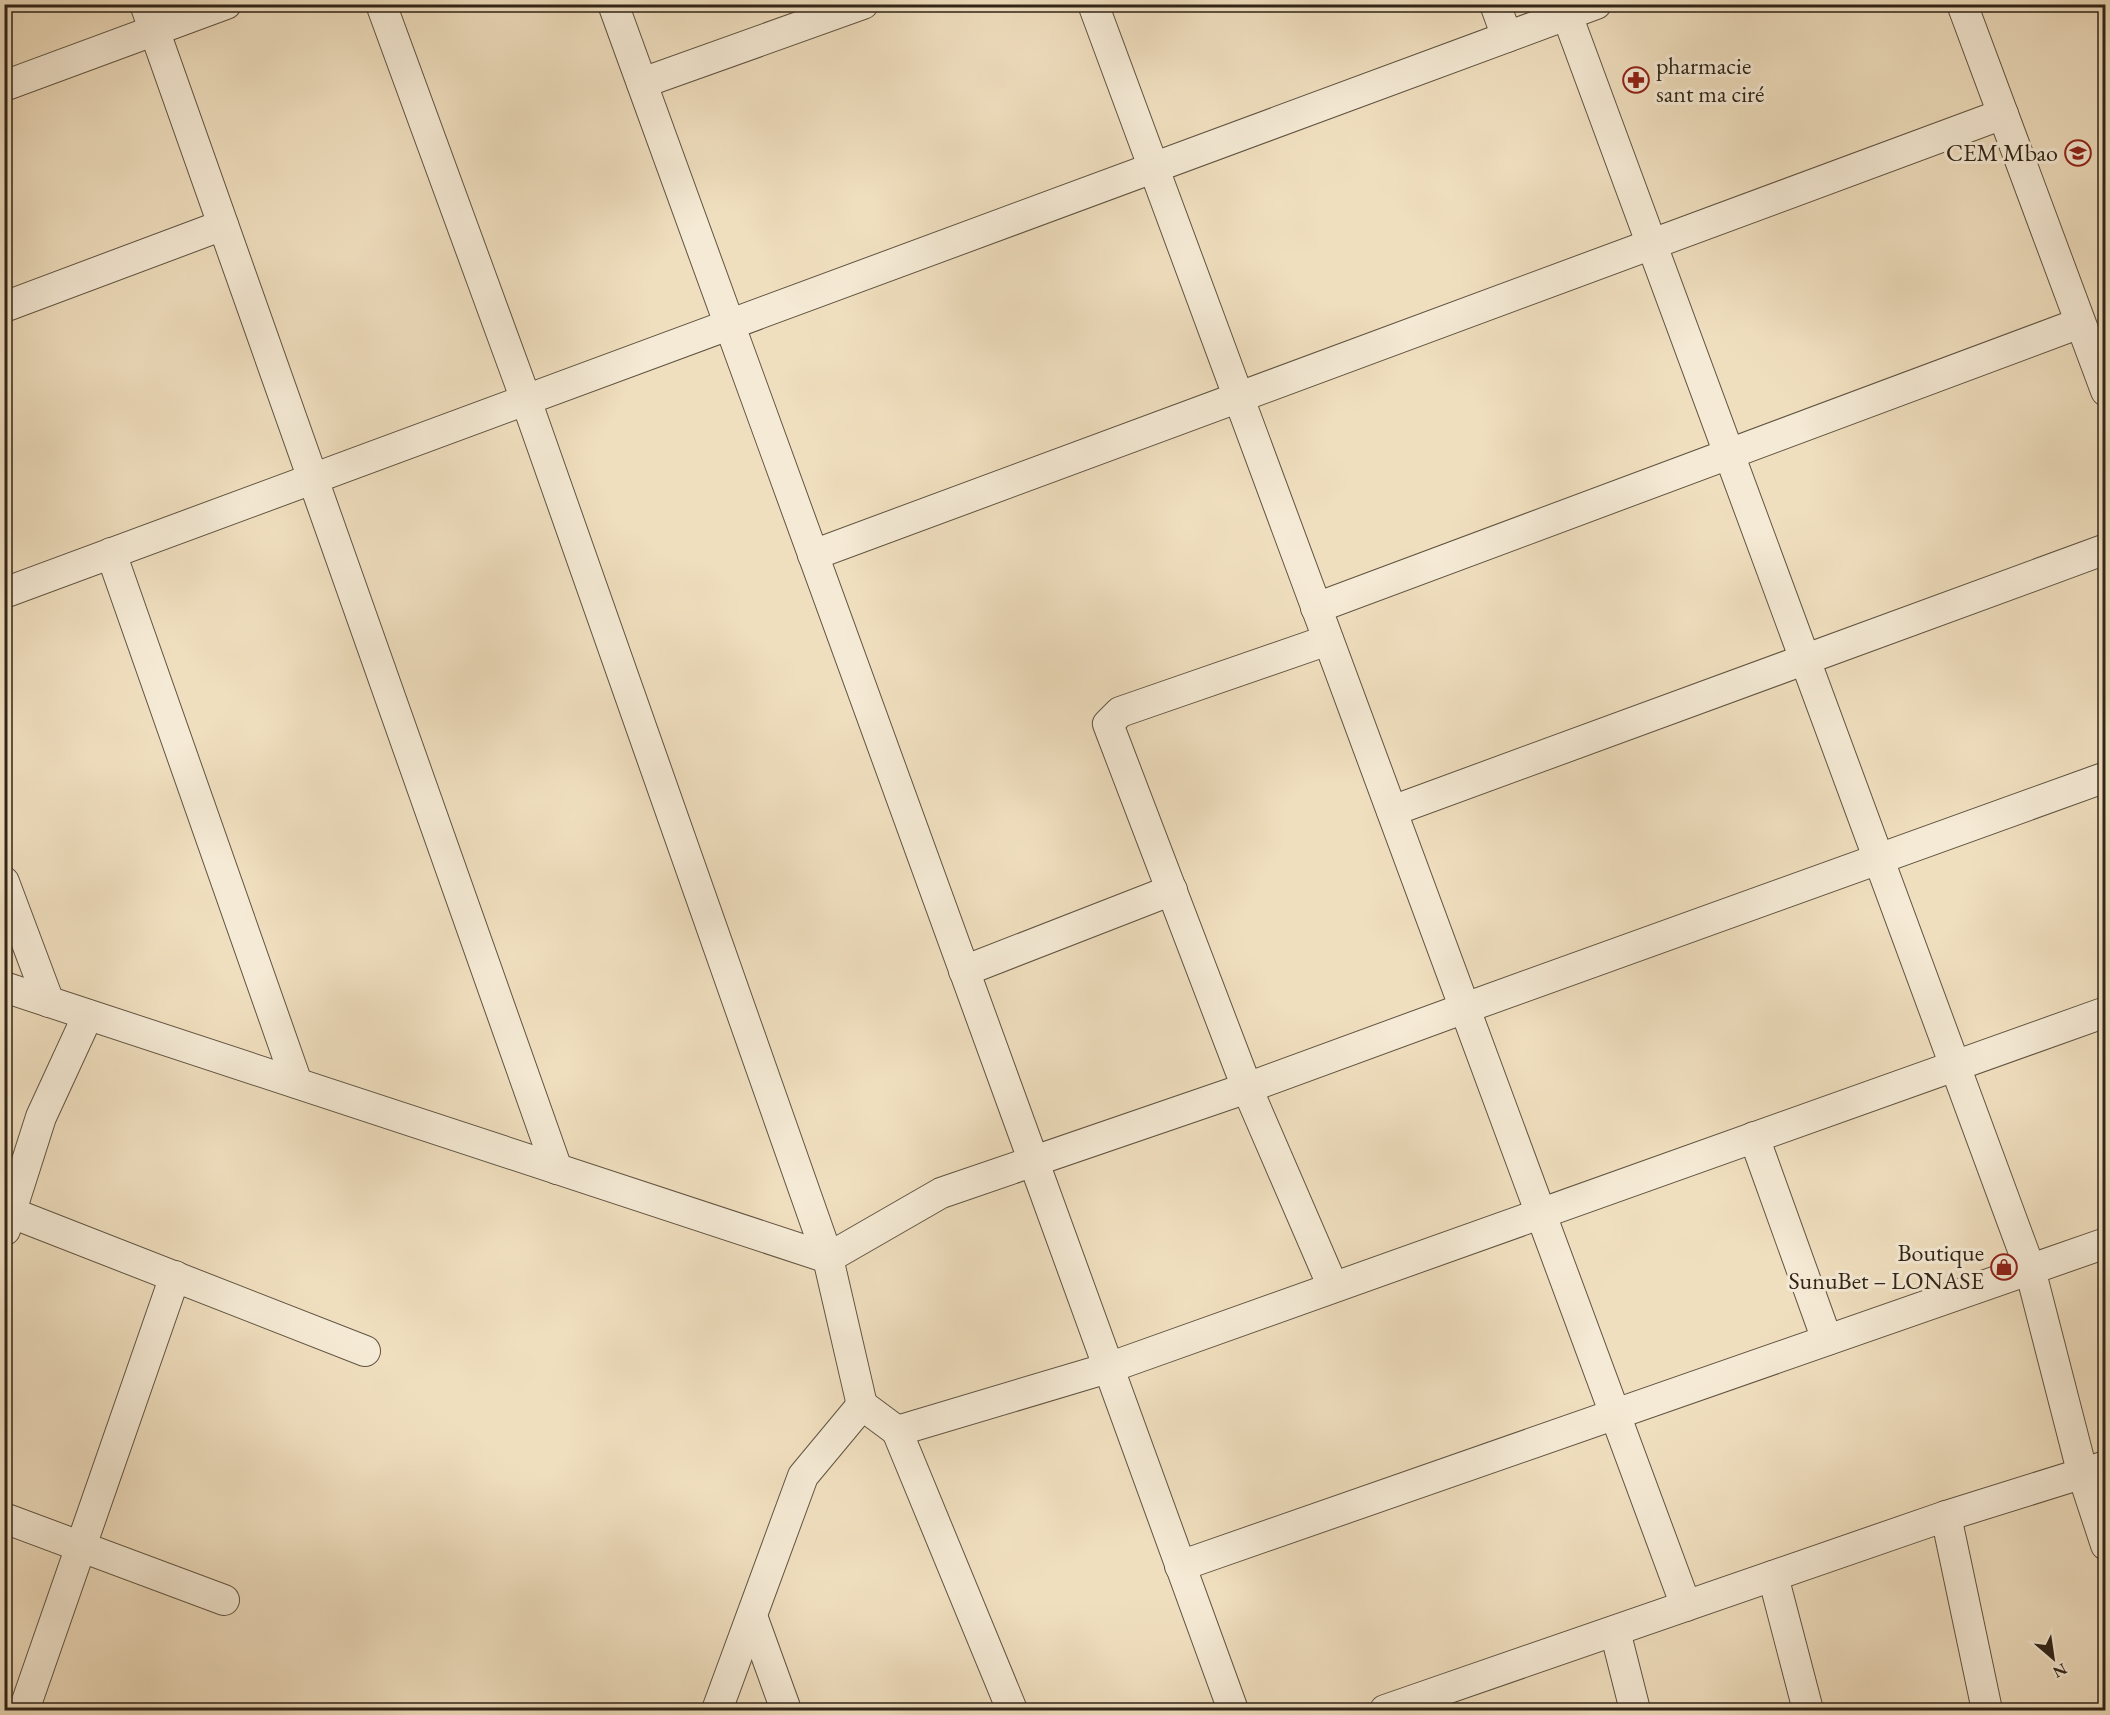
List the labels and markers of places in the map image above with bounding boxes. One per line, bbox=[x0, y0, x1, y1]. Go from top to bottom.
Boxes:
place label: pharmacie sant ma ciré bbox=[1656, 50, 1764, 109]
pharmacy icon: pharmacie sant ma ciré bbox=[1621, 65, 1651, 95]
place label: CEM Mbao bbox=[1946, 137, 2058, 168]
school or university icon: CEM Mbao bbox=[2063, 138, 2093, 168]
place label: Boutique SunuBet – LONASE bbox=[1788, 1237, 1984, 1296]
shop icon: Boutique SunuBet – LONASE bbox=[1989, 1252, 2019, 1282]

